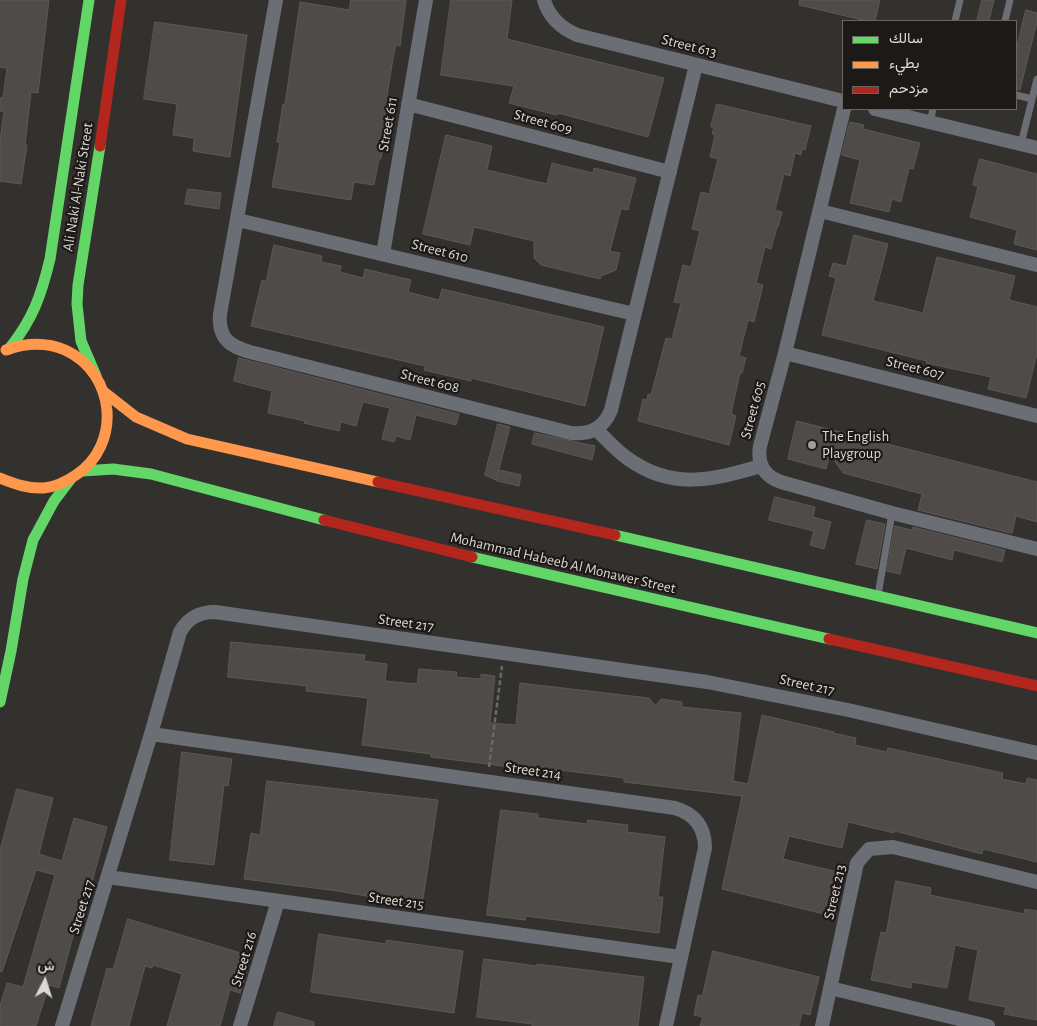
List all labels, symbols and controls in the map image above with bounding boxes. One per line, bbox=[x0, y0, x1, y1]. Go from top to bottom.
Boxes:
legend bbox=[842, 20, 1017, 110]
street label: Street 613 bbox=[660, 30, 718, 62]
text: سالك bbox=[889, 31, 923, 46]
text: بطيء bbox=[889, 56, 919, 71]
text: مزدحم bbox=[889, 81, 928, 96]
street label: Street 611 bbox=[374, 95, 402, 153]
street label: Street 609 bbox=[512, 106, 574, 138]
street label: Ali Naki Al-Naki Street bbox=[59, 121, 97, 253]
street label: Street 610 bbox=[410, 235, 470, 267]
street label: Street 607 bbox=[884, 352, 946, 384]
street label: Street 608 bbox=[399, 365, 461, 397]
street label: Street 605 bbox=[737, 379, 769, 441]
place label: The English Playgroup bbox=[822, 427, 889, 462]
marker: The English Playgroup bbox=[806, 439, 818, 451]
street label: Mohammad Habeeb Al Monawer Street bbox=[449, 528, 677, 598]
street label: Street 217 bbox=[377, 610, 435, 636]
street label: Street 217 bbox=[778, 670, 836, 700]
street label: Street 214 bbox=[504, 758, 562, 784]
street label: Street 213 bbox=[820, 863, 850, 921]
street label: Street 217 bbox=[65, 878, 99, 936]
street label: Street 215 bbox=[367, 888, 425, 914]
street label: Street 216 bbox=[227, 929, 261, 989]
north arrow bbox=[20, 956, 70, 1006]
text: ش bbox=[37, 958, 55, 974]

